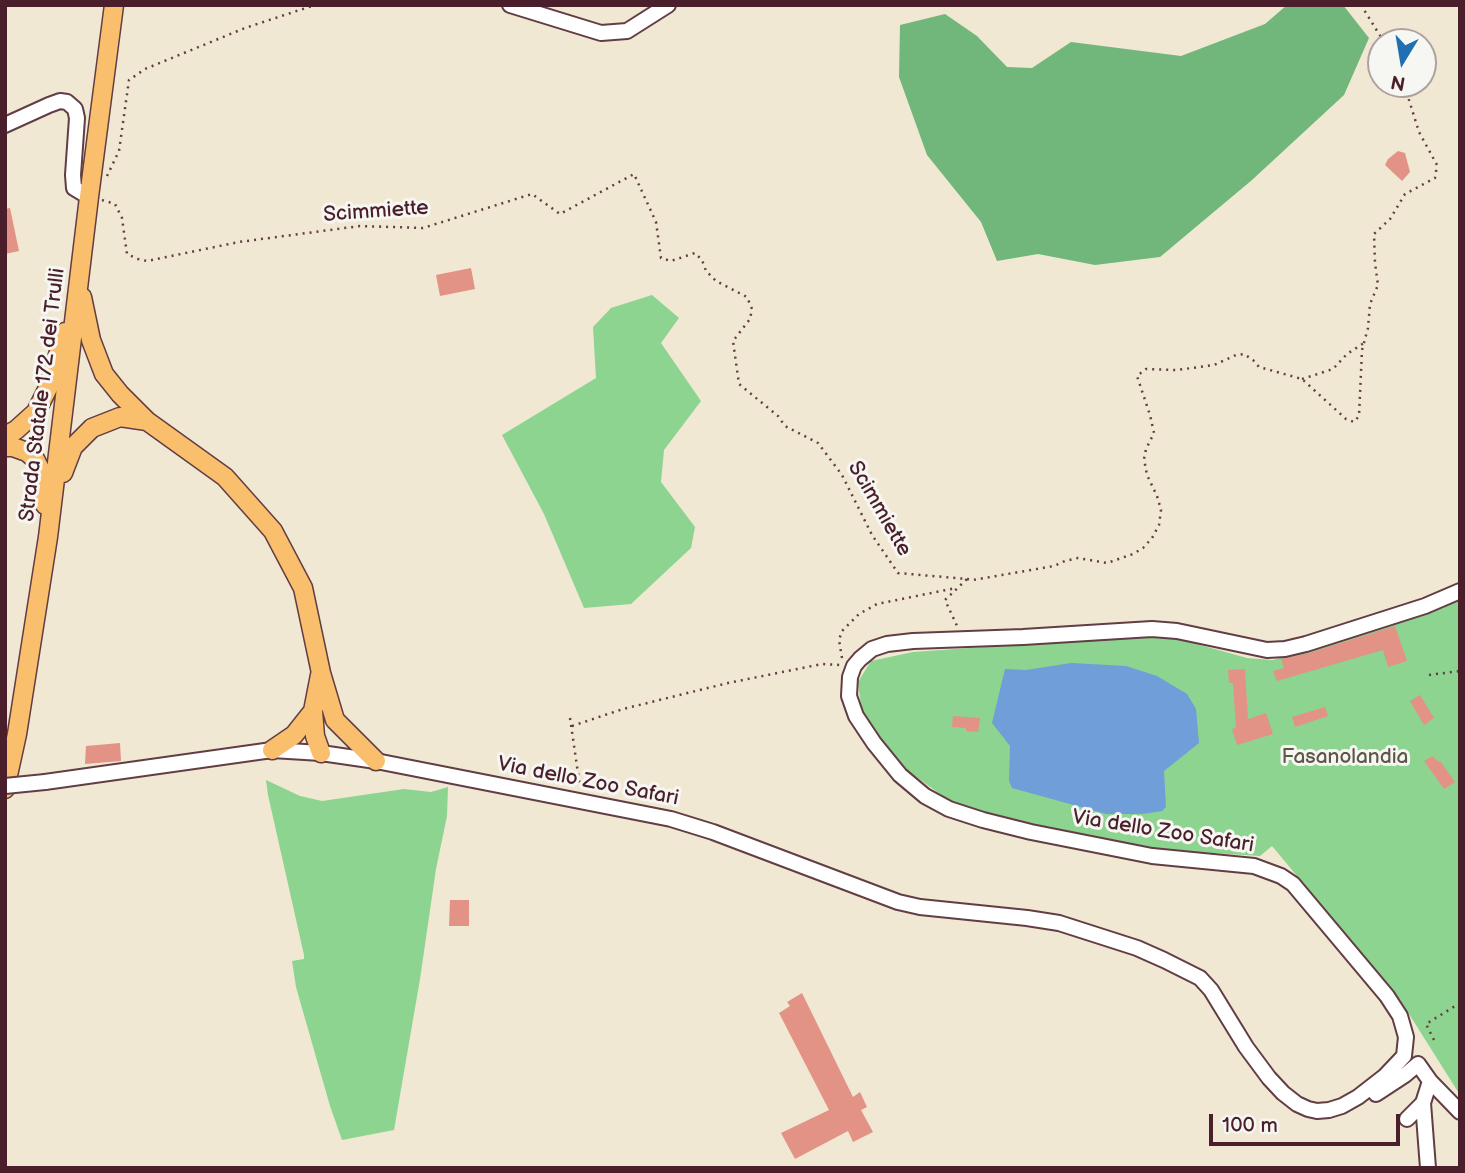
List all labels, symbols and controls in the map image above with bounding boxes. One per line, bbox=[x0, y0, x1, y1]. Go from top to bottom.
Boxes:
north arrow bbox=[1367, 28, 1437, 98]
text: N bbox=[1389, 69, 1407, 95]
street label: Scimmiette bbox=[322, 196, 430, 228]
street label: Strada Statale 172 dei Trulli bbox=[15, 267, 71, 523]
street label: Scimmiette bbox=[842, 457, 916, 561]
park label: Fasanolandia bbox=[1282, 745, 1408, 771]
street label: Via dello Zoo Safari bbox=[495, 752, 681, 812]
street label: Via dello Zoo Safari bbox=[1070, 805, 1256, 859]
scale bar bbox=[1213, 1100, 1404, 1144]
text: 100 m bbox=[1222, 1113, 1278, 1138]

